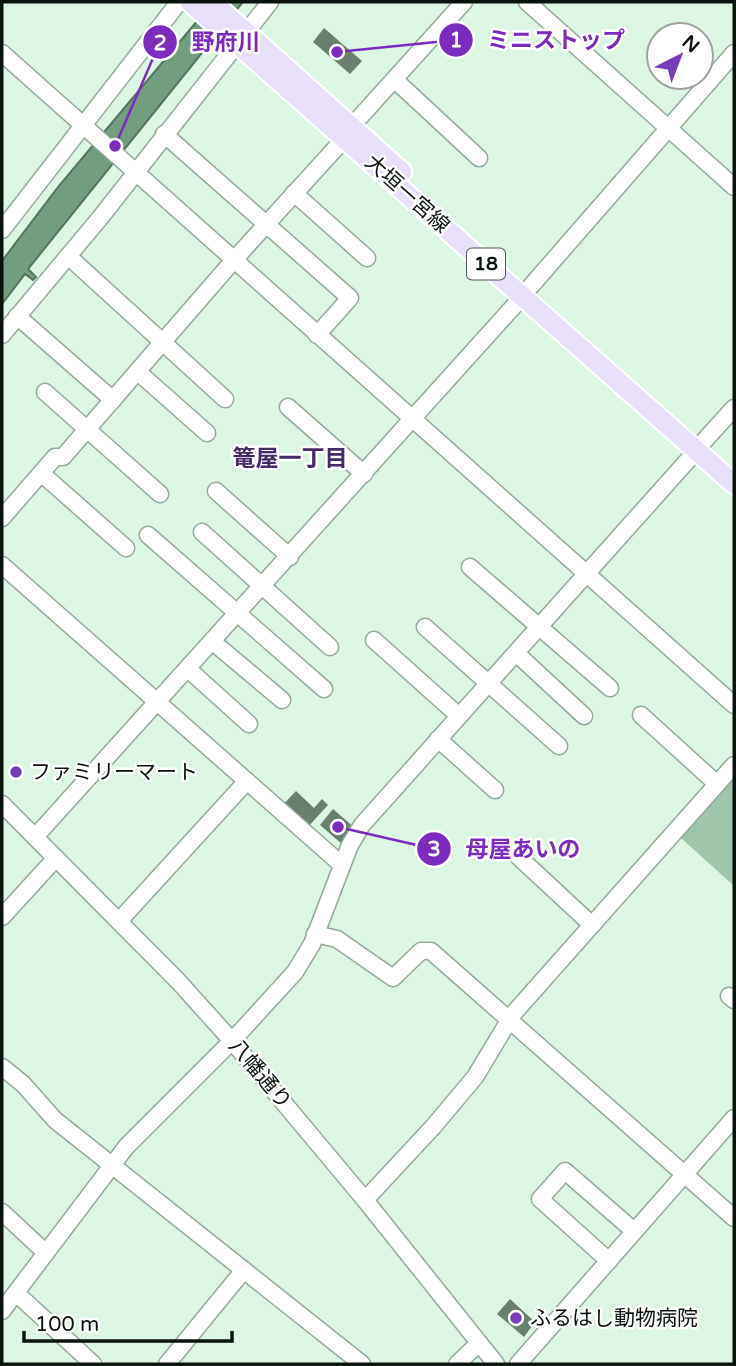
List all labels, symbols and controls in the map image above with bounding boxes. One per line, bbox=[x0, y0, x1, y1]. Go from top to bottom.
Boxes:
callout: ミニストップ bbox=[438, 18, 639, 62]
callout: 野府川 bbox=[143, 20, 275, 64]
north arrow bbox=[645, 21, 715, 91]
text: ミニストップ bbox=[487, 27, 625, 55]
text: 1 bbox=[449, 28, 463, 53]
text: 野府川 bbox=[192, 29, 261, 57]
text: 2 bbox=[153, 31, 167, 56]
text: N bbox=[678, 31, 704, 57]
street label: 大垣一宮線 bbox=[360, 150, 454, 238]
road number: 18 bbox=[467, 248, 505, 280]
district label: 篭屋一丁目 bbox=[233, 445, 348, 473]
place label: ファミリーマート bbox=[30, 760, 198, 785]
marker: ファミリーマート bbox=[8, 764, 24, 780]
callout: 母屋あいの bbox=[416, 827, 594, 871]
text: 母屋あいの bbox=[466, 836, 581, 864]
text: 3 bbox=[427, 837, 441, 862]
street label: 八幡通り bbox=[223, 1034, 297, 1114]
scale bar bbox=[24, 1300, 233, 1344]
place label: ふるはし動物病院 bbox=[530, 1306, 698, 1331]
marker: ふるはし動物病院 bbox=[508, 1310, 524, 1326]
text: 100 m bbox=[35, 1312, 99, 1337]

